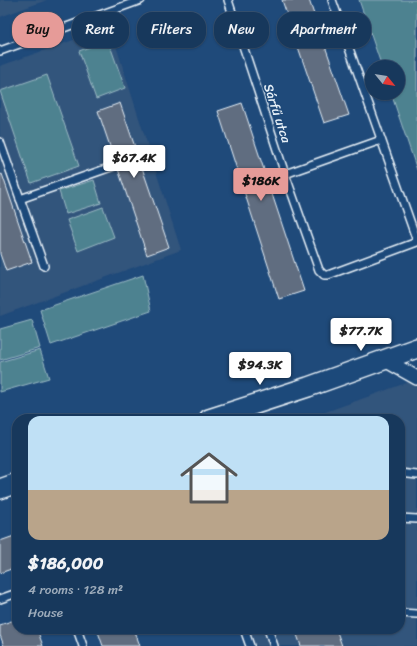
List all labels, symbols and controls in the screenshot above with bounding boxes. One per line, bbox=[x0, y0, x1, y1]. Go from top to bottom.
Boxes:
chip: Buy bbox=[12, 12, 64, 48]
chip: Rent bbox=[72, 12, 129, 48]
chip: Filters bbox=[137, 12, 206, 48]
chip: New bbox=[214, 12, 269, 48]
chip: Apartment bbox=[277, 12, 371, 48]
north arrow bbox=[365, 60, 405, 100]
map controls bbox=[365, 60, 405, 100]
street label: Sárfű utca bbox=[257, 80, 298, 146]
pin: $67.4K bbox=[101, 145, 167, 179]
text: $67.4K bbox=[112, 146, 156, 169]
pin: $186K bbox=[233, 168, 289, 202]
text: $186K bbox=[242, 169, 280, 192]
pin: $77.7K bbox=[328, 318, 394, 352]
text: $77.7K bbox=[340, 319, 382, 342]
pin: $94.3K bbox=[227, 352, 293, 386]
text: $94.3K bbox=[238, 353, 282, 376]
icon: home bbox=[173, 442, 245, 514]
text: $186,000 bbox=[28, 548, 103, 578]
text: 4 rooms · 128 m² bbox=[28, 578, 123, 601]
text: House bbox=[28, 601, 63, 624]

